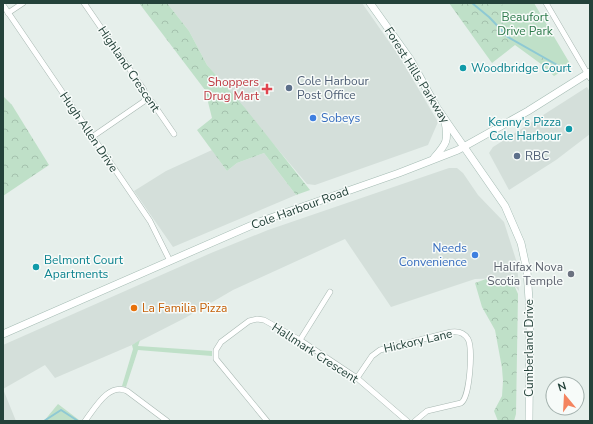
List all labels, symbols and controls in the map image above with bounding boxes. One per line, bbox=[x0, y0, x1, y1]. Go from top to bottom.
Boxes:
park label: Beaufort Drive Park bbox=[497, 9, 554, 39]
street label: Highland Crescent bbox=[94, 23, 164, 116]
street label: Forest Hills Parkway bbox=[381, 24, 454, 127]
place label: Woodbridge Court bbox=[471, 60, 572, 76]
marker: Woodbridge Court bbox=[458, 63, 468, 73]
place label: Cole Harbour Post Office bbox=[297, 73, 369, 103]
place label: Shoppers Drug Mart bbox=[204, 74, 260, 104]
marker: Cole Harbour Post Office bbox=[284, 83, 294, 93]
marker: Shoppers Drug Mart bbox=[262, 84, 272, 94]
street label: Hugh Allen Drive bbox=[56, 89, 122, 175]
place label: Sobeys bbox=[321, 110, 360, 126]
marker: Sobeys bbox=[308, 113, 318, 123]
place label: Kenny's Pizza Cole Harbour bbox=[488, 114, 562, 144]
marker: Kenny's Pizza Cole Harbour bbox=[564, 124, 574, 134]
place label: RBC bbox=[525, 148, 549, 164]
marker: RBC bbox=[512, 151, 522, 161]
street label: Cole Harbour Road bbox=[249, 183, 351, 233]
place label: Needs Convenience bbox=[399, 240, 467, 270]
marker: Needs Convenience bbox=[470, 250, 480, 260]
place label: Belmont Court Apartments bbox=[44, 252, 124, 282]
place label: Halifax Nova Scotia Temple bbox=[487, 259, 563, 289]
marker: Belmont Court Apartments bbox=[31, 262, 41, 272]
marker: Halifax Nova Scotia Temple bbox=[566, 269, 576, 279]
street label: Cumberland Drive bbox=[521, 299, 537, 397]
place label: La Familia Pizza bbox=[142, 300, 227, 316]
marker: La Familia Pizza bbox=[129, 303, 139, 313]
street label: Hallmark Crescent bbox=[269, 319, 362, 387]
street label: Hickory Lane bbox=[382, 325, 454, 357]
north arrow bbox=[545, 376, 585, 416]
text: N bbox=[556, 379, 568, 395]

